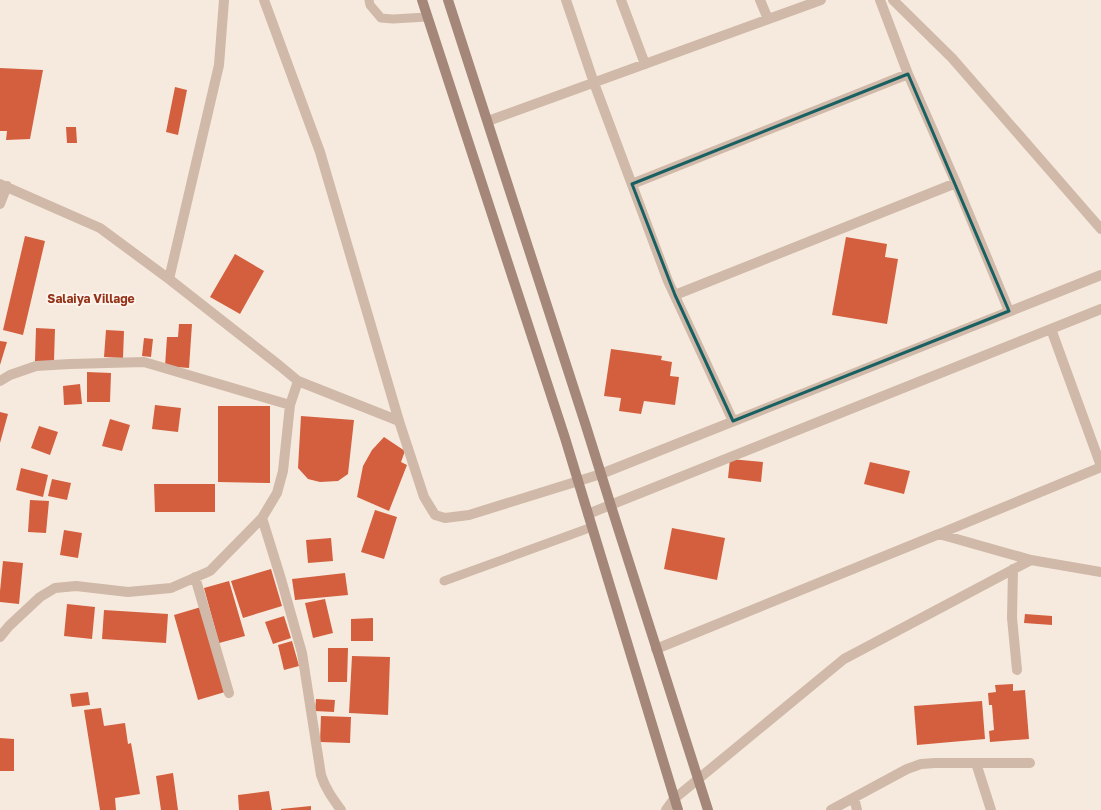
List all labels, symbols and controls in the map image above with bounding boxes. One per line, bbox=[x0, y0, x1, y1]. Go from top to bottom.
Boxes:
district label: Salaiya Village bbox=[47, 291, 135, 306]

